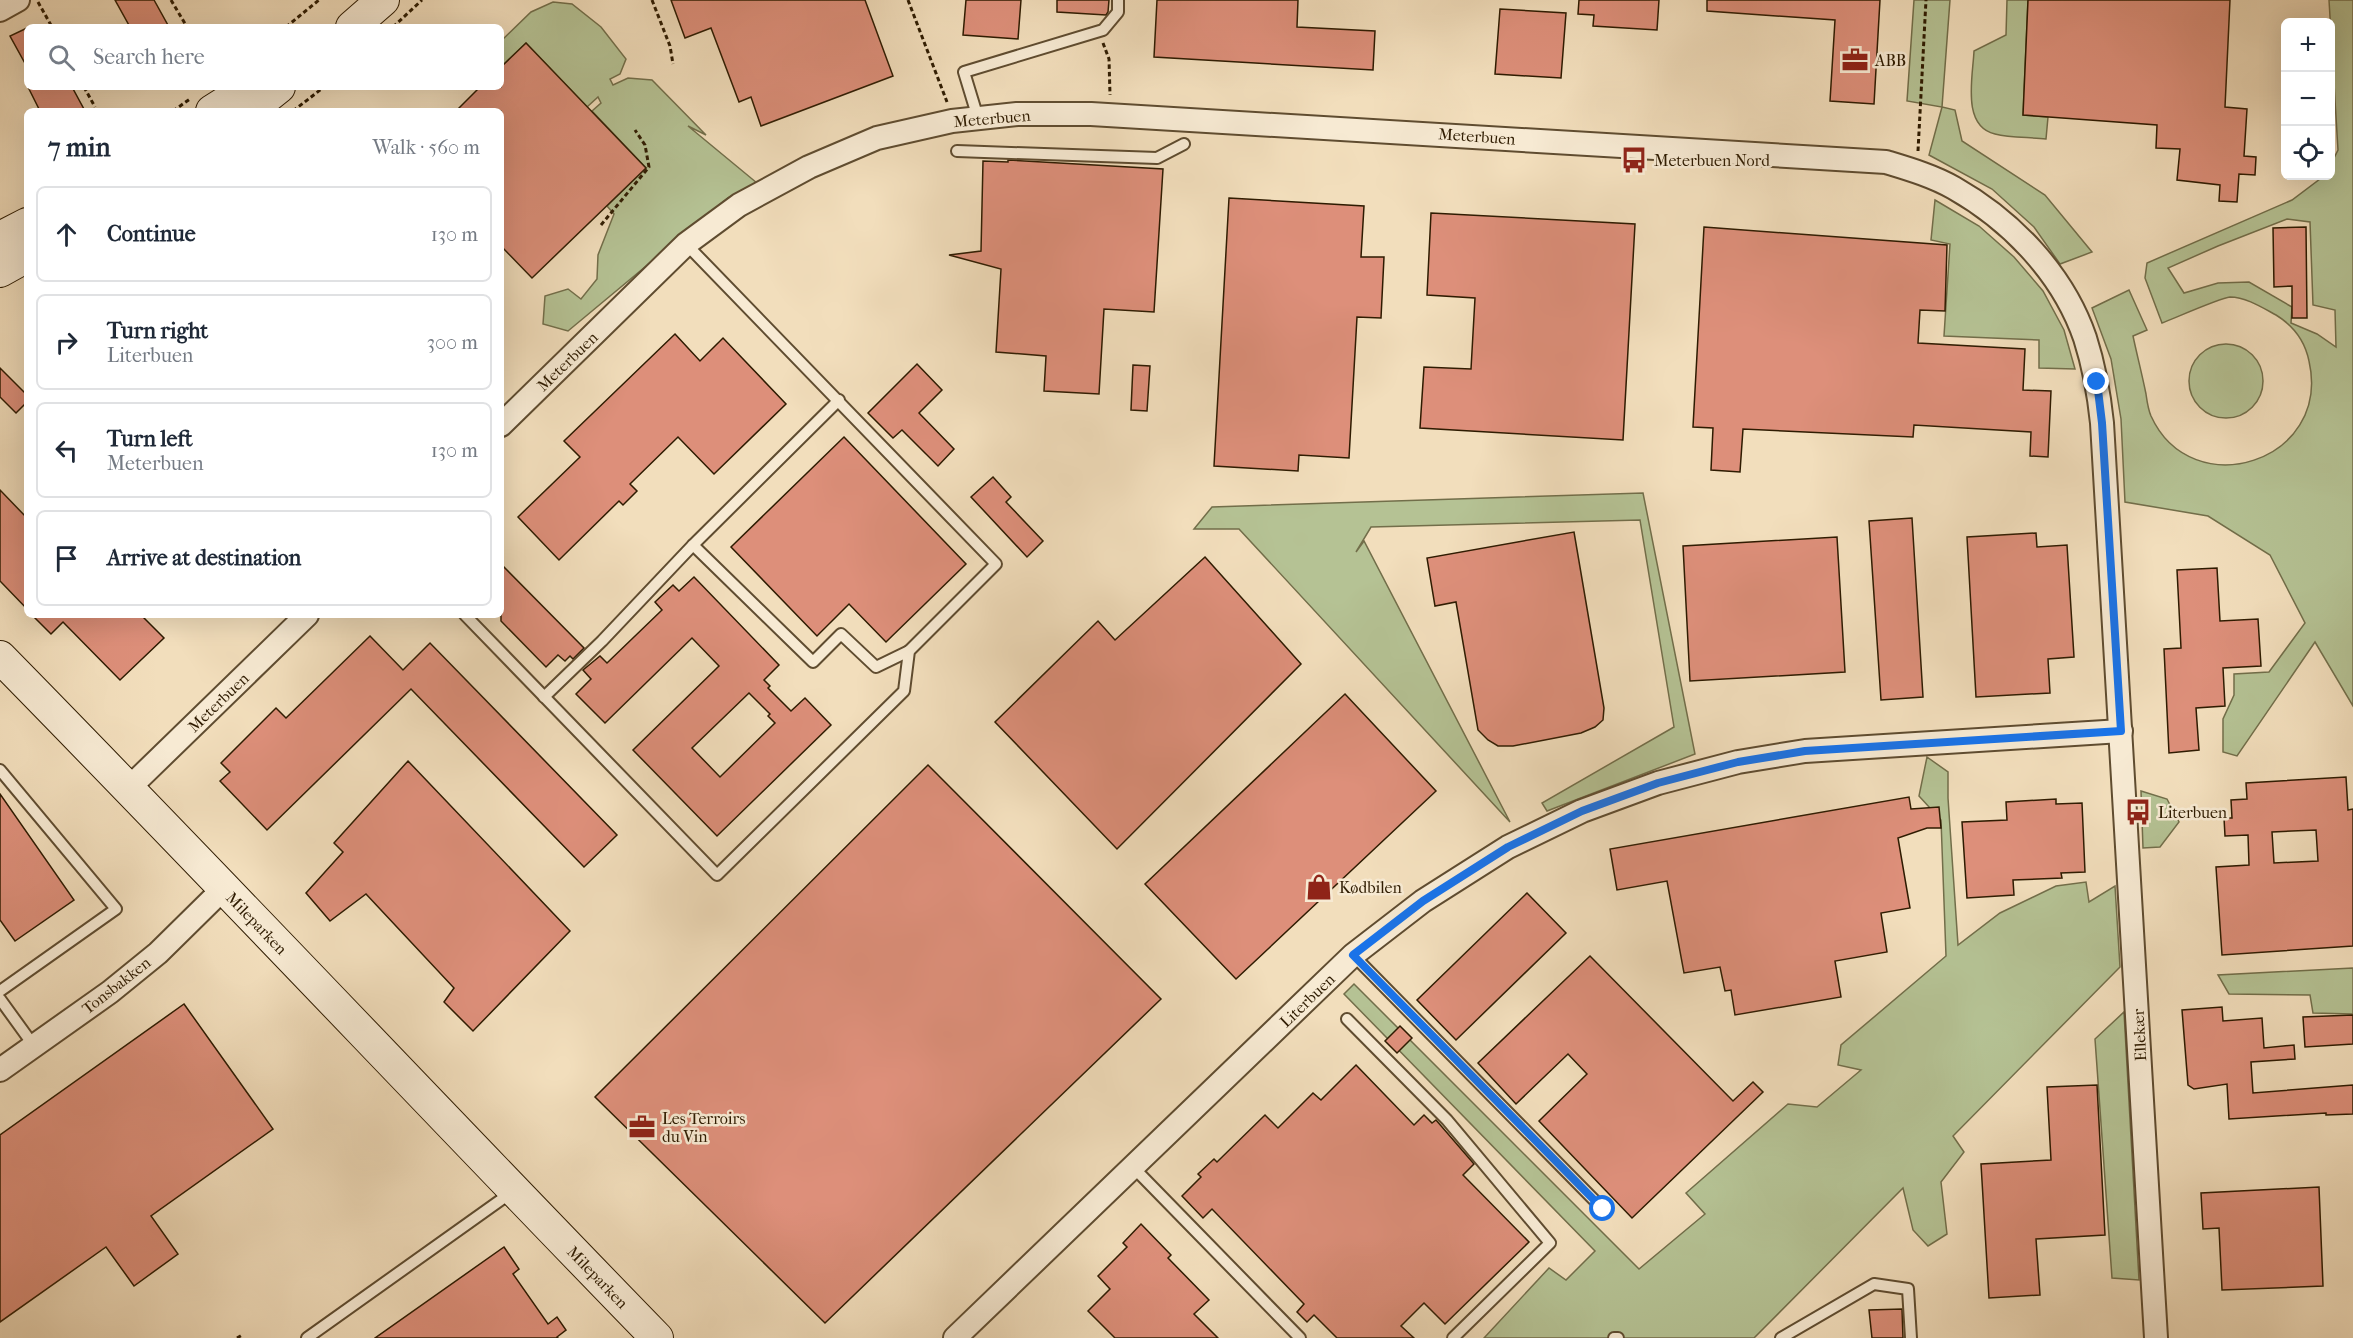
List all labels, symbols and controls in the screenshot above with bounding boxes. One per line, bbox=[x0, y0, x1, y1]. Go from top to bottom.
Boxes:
map controls bbox=[2281, 18, 2335, 180]
button: + bbox=[2281, 18, 2335, 72]
search box bbox=[24, 24, 504, 90]
icon: search bbox=[45, 41, 78, 74]
text: Search here bbox=[93, 44, 205, 70]
office icon: ABB bbox=[1840, 45, 1870, 75]
place label: ABB bbox=[1874, 51, 1906, 70]
button: − bbox=[2281, 72, 2335, 126]
street label: Meterbuen bbox=[953, 106, 1032, 131]
street label: Meterbuen bbox=[1438, 124, 1517, 149]
button: locate bbox=[2281, 126, 2335, 180]
text: 7 min bbox=[48, 132, 111, 163]
text: Walk · 560 m bbox=[373, 136, 480, 159]
bus stop icon: Meterbuen Nord bbox=[1619, 145, 1649, 175]
place label: Meterbuen Nord bbox=[1654, 151, 1770, 170]
icon: ahead bbox=[50, 218, 83, 251]
text: Continue bbox=[107, 221, 196, 247]
text: 130 m bbox=[431, 223, 478, 246]
text: Turn right bbox=[107, 318, 208, 344]
icon: right bbox=[50, 326, 83, 359]
street label: Meterbuen bbox=[533, 327, 602, 395]
text: 300 m bbox=[427, 331, 478, 354]
text: Literbuen bbox=[107, 344, 193, 367]
route end bbox=[2083, 368, 2109, 394]
text: Turn left bbox=[107, 426, 193, 452]
icon: left bbox=[50, 434, 83, 467]
text: 130 m bbox=[431, 439, 478, 462]
text: Meterbuen bbox=[107, 452, 204, 475]
icon: arrive bbox=[50, 542, 83, 575]
text: Arrive at destination bbox=[107, 545, 301, 571]
street label: Meterbuen bbox=[184, 668, 253, 736]
bus stop icon: Literbuen bbox=[2123, 797, 2153, 827]
place label: Literbuen bbox=[2158, 803, 2228, 822]
shop icon: Kødbilen bbox=[1304, 872, 1334, 902]
place label: Kødbilen bbox=[1339, 878, 1402, 897]
street label: Mileparken bbox=[222, 888, 292, 959]
street label: Tonsbakken bbox=[78, 952, 155, 1018]
street label: Literbuen bbox=[1276, 969, 1339, 1031]
street label: Ellekær bbox=[2129, 1008, 2150, 1062]
place label: Les Terroirs du Vin bbox=[662, 1109, 745, 1146]
office icon: Les Terroirs du Vin bbox=[627, 1112, 657, 1142]
route start bbox=[1589, 1195, 1615, 1221]
street label: Mileparken bbox=[563, 1242, 633, 1313]

